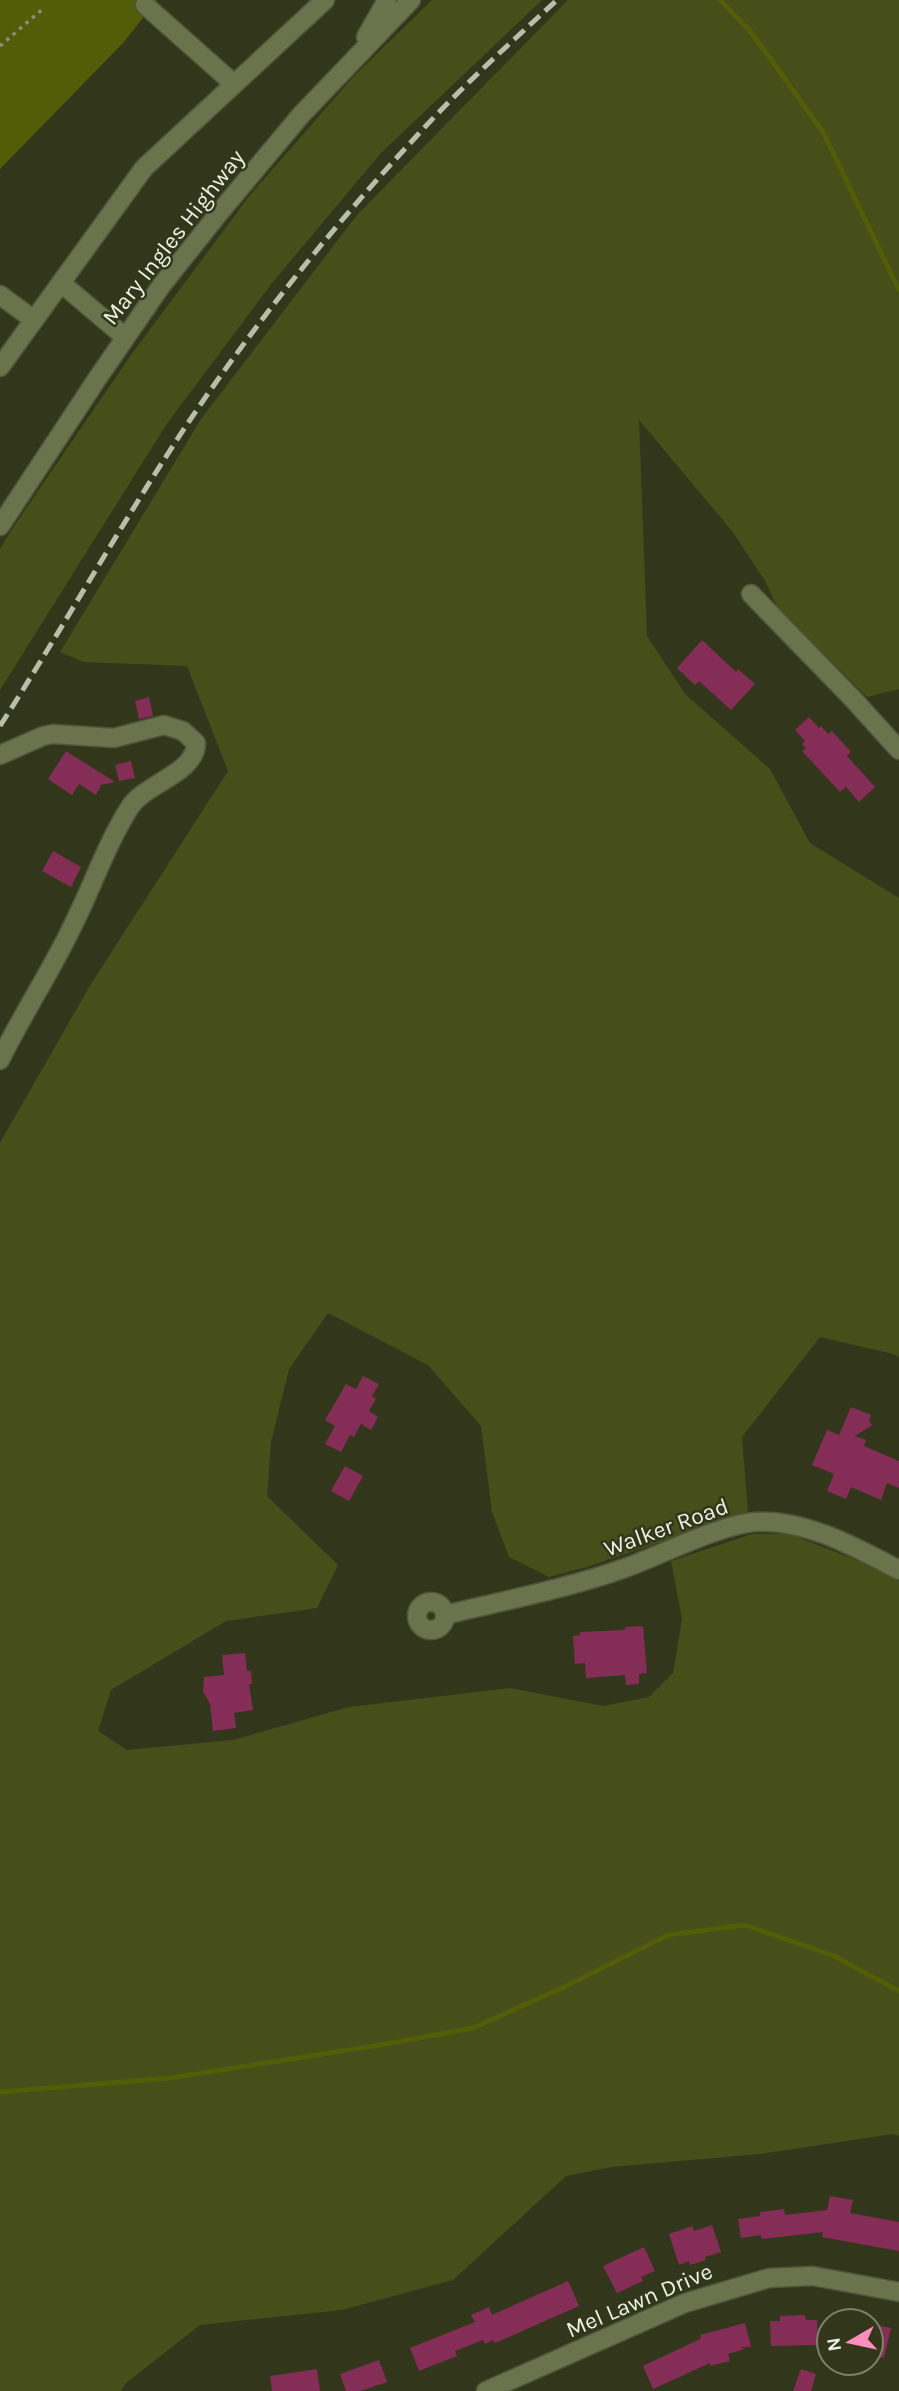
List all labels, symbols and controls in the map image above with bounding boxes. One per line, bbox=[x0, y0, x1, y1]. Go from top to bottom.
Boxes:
street label: Mary Ingles Highway bbox=[97, 144, 250, 330]
street label: Walker Road bbox=[600, 1492, 732, 1562]
street label: Mel Lawn Drive bbox=[562, 2257, 716, 2343]
north arrow bbox=[815, 2307, 885, 2377]
text: N bbox=[822, 2336, 846, 2353]

